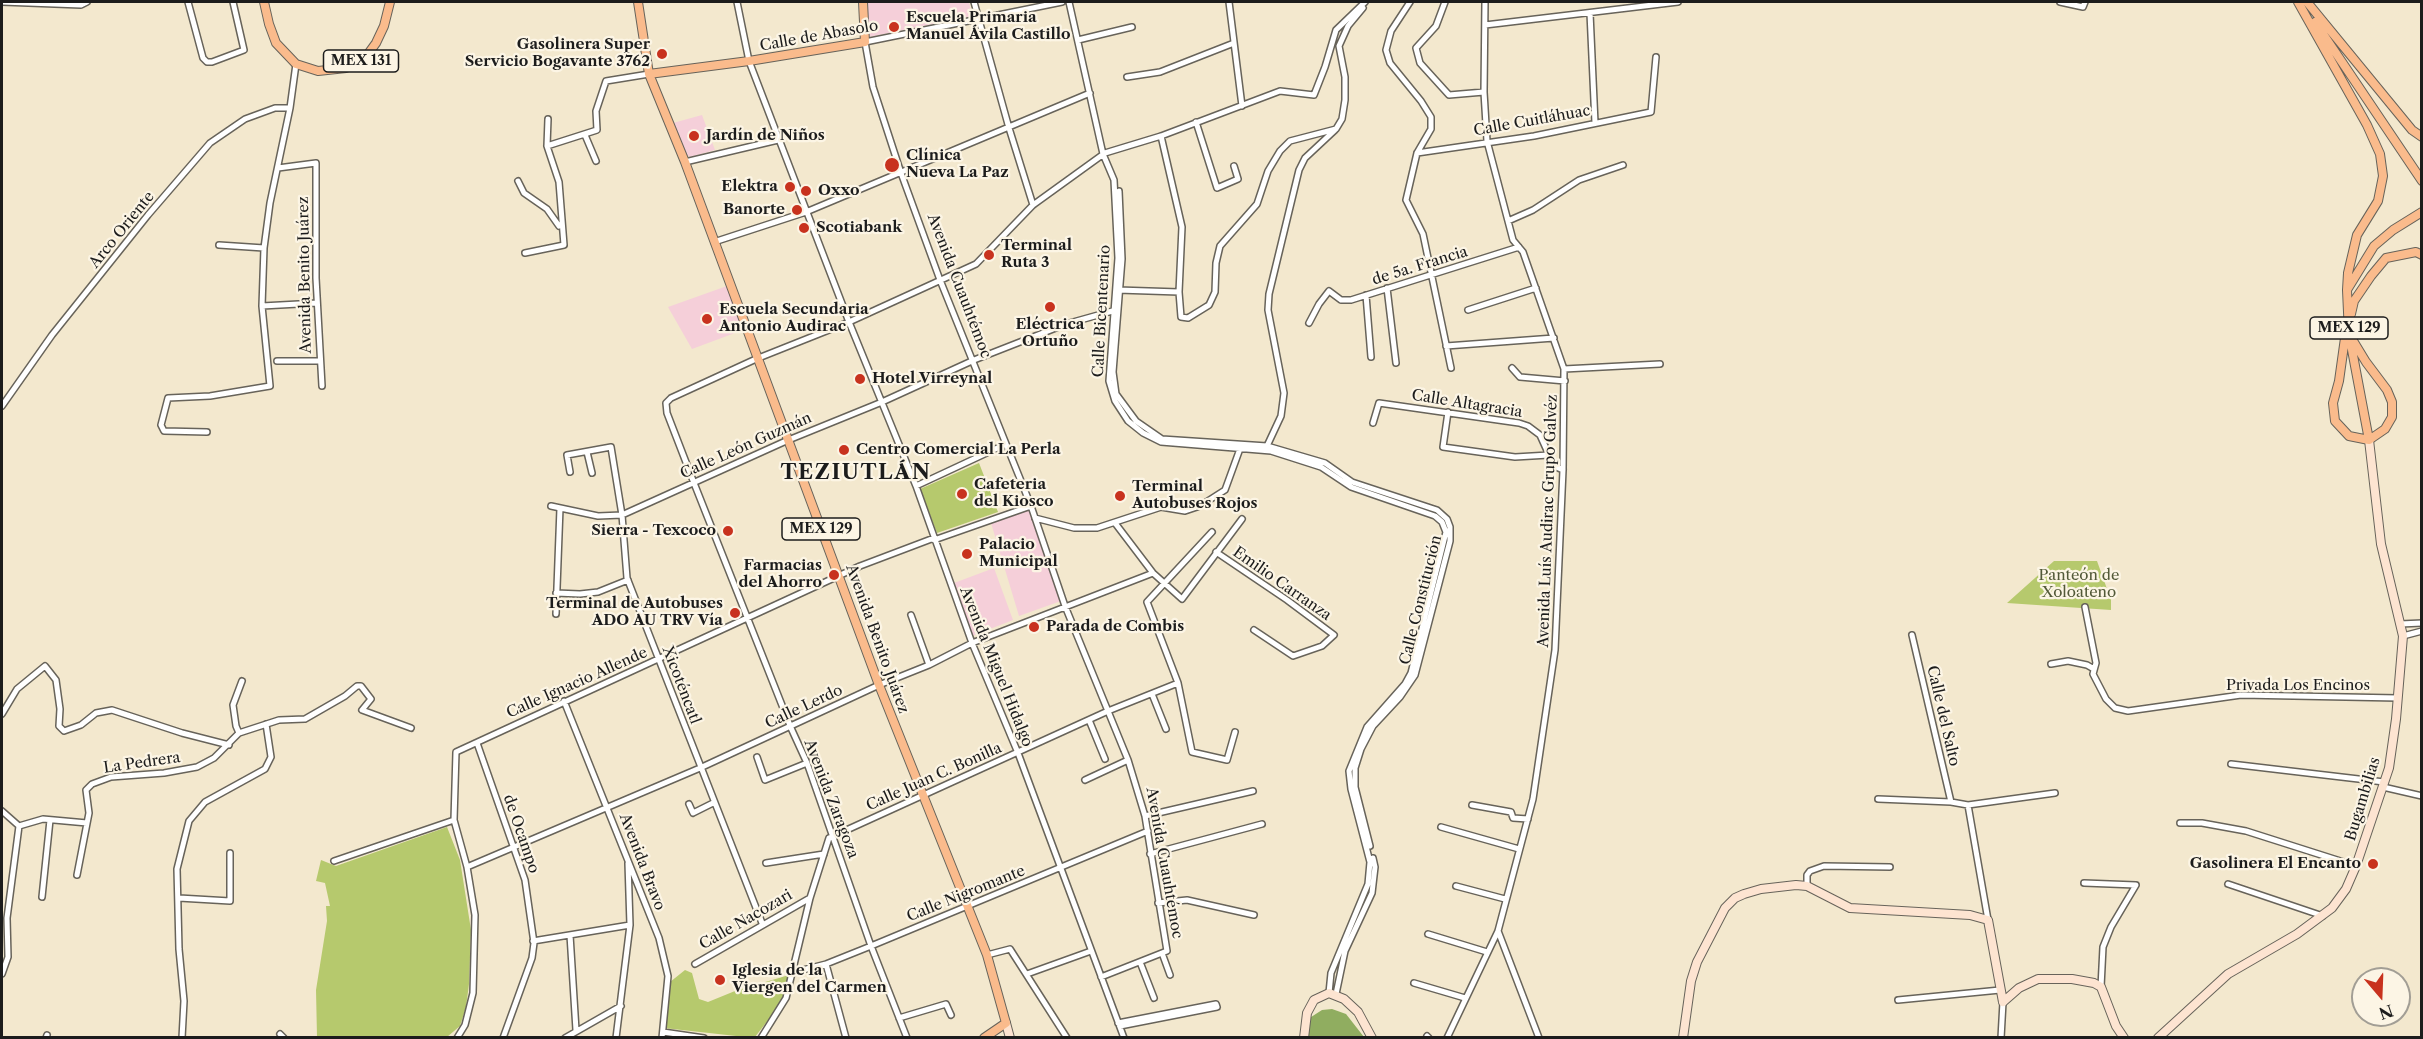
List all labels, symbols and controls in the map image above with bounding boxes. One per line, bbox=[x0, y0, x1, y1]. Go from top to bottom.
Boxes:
place label: Escuela Primaria Manuel Ávila Castillo bbox=[906, 9, 1071, 44]
street label: Calle de Abasolo bbox=[758, 17, 880, 55]
marker: Escuela Primaria Manuel Ávila Castillo bbox=[887, 20, 901, 34]
place label: Gasolinera Super Servicio Bogavante 3762 bbox=[465, 36, 650, 71]
marker: Gasolinera Super Servicio Bogavante 3762 bbox=[655, 47, 669, 61]
road number: MEX 131 bbox=[324, 50, 398, 72]
street label: Calle Cuitláhuac bbox=[1472, 102, 1592, 140]
place label: Jardín de Niños bbox=[706, 127, 825, 145]
marker: Jardín de Niños bbox=[687, 129, 701, 143]
place label: Clínica Nueva La Paz bbox=[906, 147, 1009, 182]
marker: Clínica Nueva La Paz bbox=[883, 156, 901, 174]
place label: Elektra bbox=[721, 178, 778, 196]
marker: Elektra bbox=[783, 180, 797, 194]
place label: Oxxo bbox=[818, 182, 859, 200]
marker: Oxxo bbox=[799, 184, 813, 198]
street label: Arco Oriente bbox=[86, 188, 158, 272]
street label: Avenida Benito Juárez bbox=[295, 196, 315, 354]
place label: Banorte bbox=[723, 201, 785, 219]
marker: Banorte bbox=[790, 203, 804, 217]
street label: Avenida Cuauhtémoc bbox=[923, 211, 995, 361]
place label: Scotiabank bbox=[816, 219, 902, 237]
marker: Scotiabank bbox=[797, 221, 811, 235]
place label: Terminal Ruta 3 bbox=[1001, 237, 1072, 272]
street label: de 5a. Francia bbox=[1370, 243, 1470, 289]
street label: Calle Bicentenario bbox=[1090, 244, 1114, 378]
marker: Terminal Ruta 3 bbox=[982, 248, 996, 262]
marker: Eléctrica Ortuño bbox=[1043, 300, 1057, 314]
place label: Escuela Secundaria Antonio Audirac bbox=[719, 301, 869, 336]
marker: Escuela Secundaria Antonio Audirac bbox=[700, 312, 714, 326]
place label: Eléctrica Ortuño bbox=[1015, 316, 1085, 351]
road number: MEX 129 bbox=[2310, 317, 2388, 339]
place label: Hotel Virreynal bbox=[872, 370, 992, 388]
marker: Hotel Virreynal bbox=[853, 372, 867, 386]
street label: Calle Altagracia bbox=[1410, 386, 1524, 422]
street label: Avenida Luís Audirac Grupo Galvéz bbox=[1535, 394, 1561, 648]
street label: Calle León Guzmán bbox=[678, 409, 814, 483]
place label: Centro Comercial La Perla bbox=[856, 441, 1061, 459]
marker: Centro Comercial La Perla bbox=[837, 443, 851, 457]
district label: TEZIUTLÁN bbox=[780, 460, 932, 486]
place label: Cafeteria del Kiosco bbox=[974, 476, 1054, 511]
place label: Terminal Autobuses Rojos bbox=[1132, 478, 1258, 513]
marker: Cafeteria del Kiosco bbox=[955, 487, 969, 501]
marker: Terminal Autobuses Rojos bbox=[1113, 489, 1127, 503]
road number: MEX 129 bbox=[782, 518, 860, 540]
place label: Sierra - Texcoco bbox=[591, 522, 716, 540]
marker: Sierra - Texcoco bbox=[721, 524, 735, 538]
street label: Calle Constitución bbox=[1396, 533, 1446, 667]
place label: Palacio Municipal bbox=[979, 536, 1058, 571]
street label: Emilio Carranza bbox=[1229, 543, 1335, 625]
marker: Palacio Municipal bbox=[960, 547, 974, 561]
place label: Farmacias del Ahorro bbox=[739, 557, 822, 592]
street label: Avenida Benito Juárez bbox=[842, 562, 912, 716]
park label: Panteón de Xoloateno bbox=[2039, 567, 2119, 602]
marker: Farmacias del Ahorro bbox=[827, 568, 841, 582]
street label: Avenida Miguel Hidalgo bbox=[956, 584, 1036, 750]
place label: Terminal de Autobuses ADO AU TRV Vía bbox=[546, 595, 723, 630]
marker: Terminal de Autobuses ADO AU TRV Vía bbox=[728, 606, 742, 620]
place label: Parada de Combis bbox=[1046, 618, 1184, 636]
marker: Parada de Combis bbox=[1027, 620, 1041, 634]
street label: Xicoténcatl bbox=[658, 643, 704, 727]
street label: Calle Ignacio Allende bbox=[504, 644, 650, 722]
street label: Calle del Salto bbox=[1923, 664, 1963, 768]
street label: Privada Los Encinos bbox=[2226, 677, 2370, 695]
street label: Calle Lerdo bbox=[762, 681, 846, 733]
street label: Avenida Zaragoza bbox=[800, 737, 862, 861]
street label: Calle Juan C. Bonilla bbox=[863, 739, 1005, 815]
street label: La Pedrera bbox=[102, 749, 182, 777]
street label: Bugambilias bbox=[2342, 755, 2384, 843]
street label: Avenida Cuauhtémoc bbox=[1142, 786, 1186, 940]
street label: de Ocampo bbox=[499, 792, 543, 876]
street label: Avenida Bravo bbox=[615, 811, 669, 913]
place label: Gasolinera El Encanto bbox=[2190, 855, 2361, 873]
marker: Gasolinera El Encanto bbox=[2366, 857, 2380, 871]
street label: Calle Nigromante bbox=[904, 862, 1028, 926]
street label: Calle Nacozari bbox=[696, 886, 796, 954]
place label: Iglesia de la Viergen del Carmen bbox=[732, 962, 887, 997]
north arrow bbox=[2351, 967, 2411, 1027]
marker: Iglesia de la Viergen del Carmen bbox=[713, 973, 727, 987]
text: N bbox=[2376, 1000, 2396, 1024]

